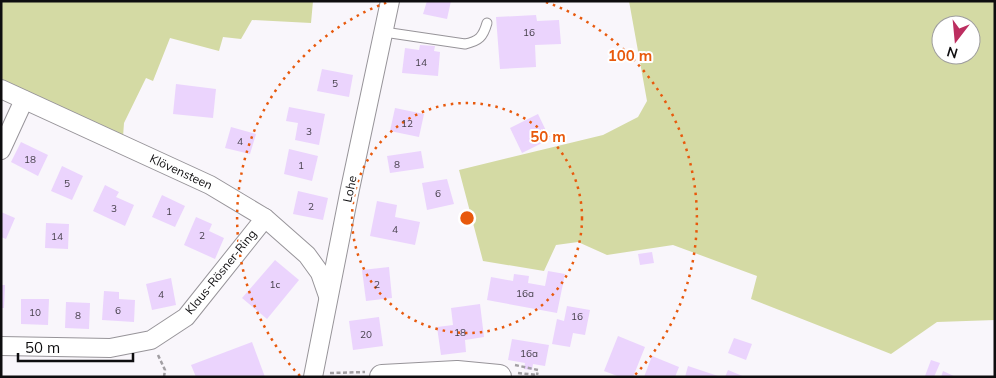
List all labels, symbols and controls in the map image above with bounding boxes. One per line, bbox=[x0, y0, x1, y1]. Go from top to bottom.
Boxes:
north arrow bbox=[931, 15, 981, 65]
house number: 16 bbox=[523, 26, 535, 39]
text: N bbox=[945, 42, 960, 63]
text: 100 m bbox=[608, 46, 652, 65]
house number: 14 bbox=[415, 56, 427, 69]
house number: 5 bbox=[332, 77, 338, 90]
house number: 12 bbox=[401, 117, 413, 130]
house number: 3 bbox=[306, 125, 312, 138]
text: 50 m bbox=[530, 127, 566, 146]
house number: 4 bbox=[237, 135, 243, 148]
street label: Klövensteen bbox=[148, 151, 215, 193]
house number: 18 bbox=[24, 153, 36, 166]
house number: 8 bbox=[394, 158, 400, 171]
house number: 1 bbox=[298, 159, 304, 172]
street label: Lohe bbox=[339, 174, 360, 204]
house number: 5 bbox=[64, 177, 70, 190]
house number: 6 bbox=[435, 187, 441, 200]
house number: 2 bbox=[308, 200, 314, 213]
house number: 3 bbox=[111, 202, 117, 215]
house number: 1 bbox=[166, 205, 172, 218]
centre of rings bbox=[458, 209, 476, 227]
house number: 4 bbox=[392, 223, 398, 236]
street label: Klaus-Rösner-Ring bbox=[182, 226, 259, 317]
house number: 2 bbox=[199, 229, 205, 242]
house number: 14 bbox=[51, 230, 63, 243]
house number: 1c bbox=[270, 278, 281, 291]
house number: 2 bbox=[374, 278, 380, 291]
house number: 16a bbox=[516, 287, 534, 300]
house number: 4 bbox=[158, 288, 164, 301]
house number: 6 bbox=[115, 304, 121, 317]
house number: 10 bbox=[29, 306, 41, 319]
house number: 8 bbox=[75, 309, 81, 322]
house number: 16 bbox=[571, 310, 583, 323]
house number: 18 bbox=[454, 326, 466, 339]
house number: 20 bbox=[360, 328, 372, 341]
scale bar bbox=[18, 330, 132, 362]
text: 50 m bbox=[25, 338, 60, 357]
house number: 16a bbox=[520, 347, 538, 360]

